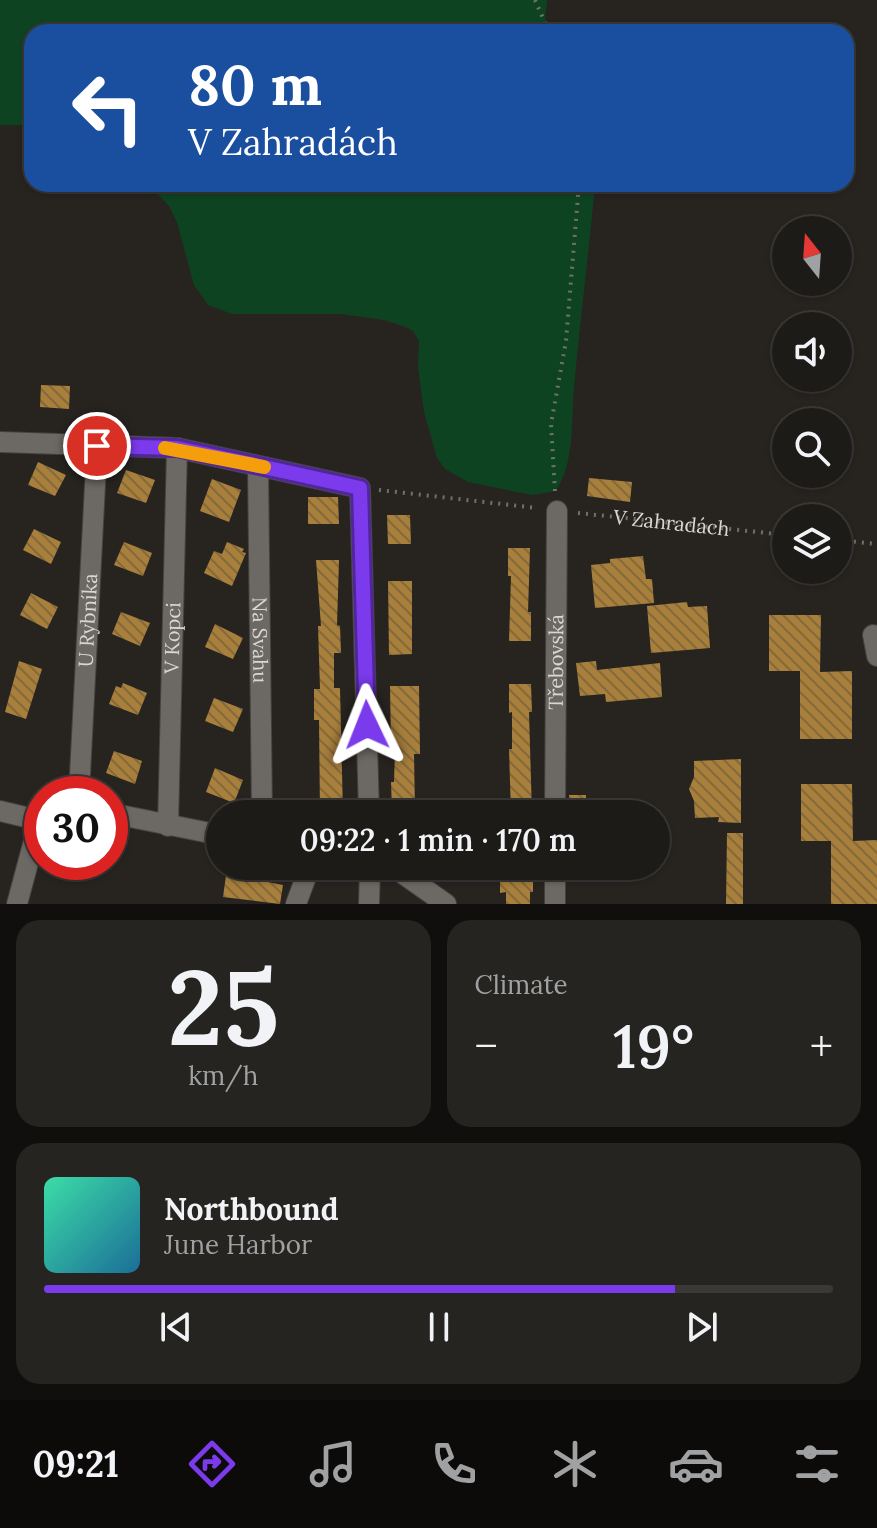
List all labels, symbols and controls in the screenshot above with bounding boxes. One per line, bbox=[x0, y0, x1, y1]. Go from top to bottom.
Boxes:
text: 80 m bbox=[188, 49, 322, 120]
icon: left bbox=[56, 56, 160, 160]
text: V Zahradách bbox=[188, 119, 398, 165]
north arrow bbox=[772, 216, 852, 296]
map controls bbox=[772, 216, 852, 584]
button: sound bbox=[772, 312, 852, 392]
button: search bbox=[772, 408, 852, 488]
pin bbox=[63, 412, 131, 480]
icon: arrive bbox=[75, 424, 119, 468]
street label: V Zahradách bbox=[611, 504, 731, 541]
button: layers bbox=[772, 504, 852, 584]
street label: U Rybníka bbox=[73, 573, 102, 668]
street label: Na Svahu bbox=[248, 597, 273, 683]
street label: V Kopci bbox=[159, 602, 185, 675]
street label: Třebovská bbox=[543, 614, 568, 710]
position arrow bbox=[325, 683, 409, 767]
speed limit sign: 30 bbox=[24, 776, 128, 880]
text: 09:22 · 1 min · 170 m bbox=[300, 821, 576, 859]
text: 25 bbox=[167, 940, 279, 1073]
text: Climate bbox=[475, 968, 568, 1001]
text: 19° bbox=[613, 1008, 695, 1084]
text: − bbox=[475, 1018, 498, 1074]
text: + bbox=[810, 1018, 833, 1074]
text: km/h bbox=[188, 1059, 258, 1092]
text: Northbound bbox=[164, 1190, 339, 1228]
text: June Harbor bbox=[164, 1228, 312, 1261]
icon: previous bbox=[154, 1305, 198, 1349]
icon: pause bbox=[417, 1305, 461, 1349]
icon: next bbox=[680, 1305, 724, 1349]
icon: directions bbox=[184, 1436, 240, 1492]
icon: music bbox=[305, 1436, 361, 1492]
icon: phone bbox=[426, 1436, 482, 1492]
icon: climate bbox=[547, 1436, 603, 1492]
icon: car bbox=[668, 1436, 724, 1492]
icon: filters bbox=[789, 1436, 845, 1492]
text: 09:21 bbox=[32, 1441, 119, 1487]

